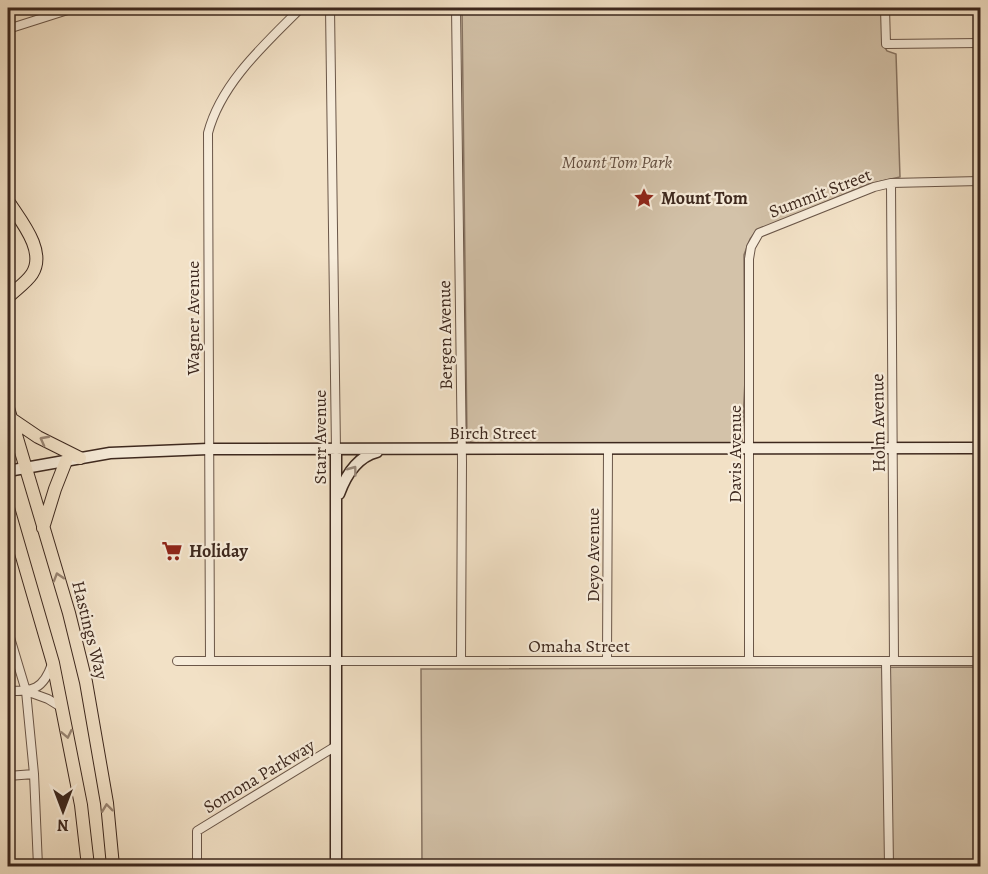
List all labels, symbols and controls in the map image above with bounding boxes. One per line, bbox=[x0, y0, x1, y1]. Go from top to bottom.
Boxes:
park label: Mount Tom Park bbox=[562, 150, 672, 174]
street label: Summit Street bbox=[765, 162, 875, 224]
place icon: Mount Tom bbox=[632, 186, 656, 210]
place label: Mount Tom bbox=[661, 186, 748, 210]
street label: Wagner Avenue bbox=[181, 261, 205, 376]
street label: Bergen Avenue bbox=[432, 280, 458, 390]
street label: Holm Avenue bbox=[865, 373, 891, 473]
street label: Starr Avenue bbox=[308, 390, 332, 484]
street label: Davis Avenue bbox=[723, 405, 747, 503]
street label: Birch Street bbox=[449, 421, 537, 445]
one-way arrow bbox=[40, 435, 51, 447]
one-way arrow bbox=[345, 465, 356, 476]
street label: Deyo Avenue bbox=[581, 508, 605, 602]
supermarket icon: Holiday bbox=[160, 539, 184, 563]
place label: Holiday bbox=[189, 539, 248, 563]
one-way arrow bbox=[53, 572, 65, 583]
street label: Hastings Way bbox=[66, 578, 114, 683]
street label: Omaha Street bbox=[528, 634, 630, 658]
one-way arrow bbox=[60, 729, 73, 739]
street label: Somona Parkway bbox=[199, 733, 320, 819]
north arrow bbox=[33, 781, 93, 841]
one-way arrow bbox=[102, 804, 114, 813]
text: N bbox=[57, 814, 69, 836]

